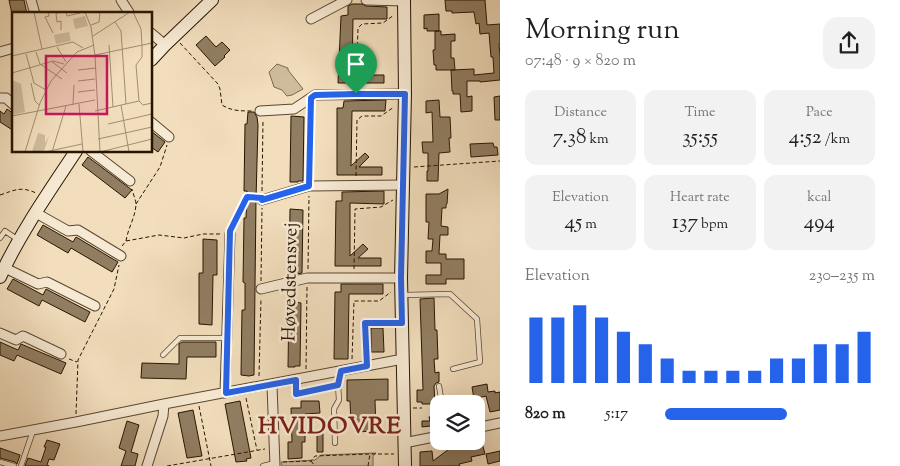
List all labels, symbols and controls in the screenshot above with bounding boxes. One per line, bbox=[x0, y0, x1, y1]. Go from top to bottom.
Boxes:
text: Morning run bbox=[525, 11, 680, 51]
inset map bbox=[12, 12, 152, 152]
button: share bbox=[823, 17, 875, 69]
pin bbox=[335, 43, 377, 94]
icon: arrive bbox=[342, 50, 370, 78]
text: 07:48 · 9 × 820 m bbox=[525, 50, 636, 73]
text: Distance bbox=[554, 103, 607, 123]
text: Time bbox=[684, 103, 716, 123]
text: Pace bbox=[806, 103, 833, 123]
text: 7.38 bbox=[553, 123, 586, 153]
text: 35:55 bbox=[682, 123, 718, 153]
text: 4:52 bbox=[789, 123, 822, 153]
text: km bbox=[586, 130, 609, 150]
text: /km bbox=[822, 130, 850, 150]
text: Elevation bbox=[552, 188, 609, 208]
text: Heart rate bbox=[670, 188, 730, 208]
text: kcal bbox=[807, 188, 831, 208]
text: 45 bbox=[564, 208, 582, 238]
text: 137 bbox=[672, 208, 698, 238]
text: 494 bbox=[804, 208, 835, 238]
text: m bbox=[582, 215, 597, 235]
text: bpm bbox=[698, 215, 728, 235]
street label: Høvedstensvej bbox=[276, 222, 306, 342]
text: Elevation bbox=[525, 265, 590, 288]
text: 230–235 m bbox=[809, 265, 875, 288]
map controls bbox=[430, 395, 485, 450]
button: layers bbox=[430, 395, 485, 450]
text: 820 m bbox=[525, 403, 565, 426]
text: 5:17 bbox=[605, 403, 628, 426]
district label: HVIDOVRE bbox=[258, 410, 402, 444]

